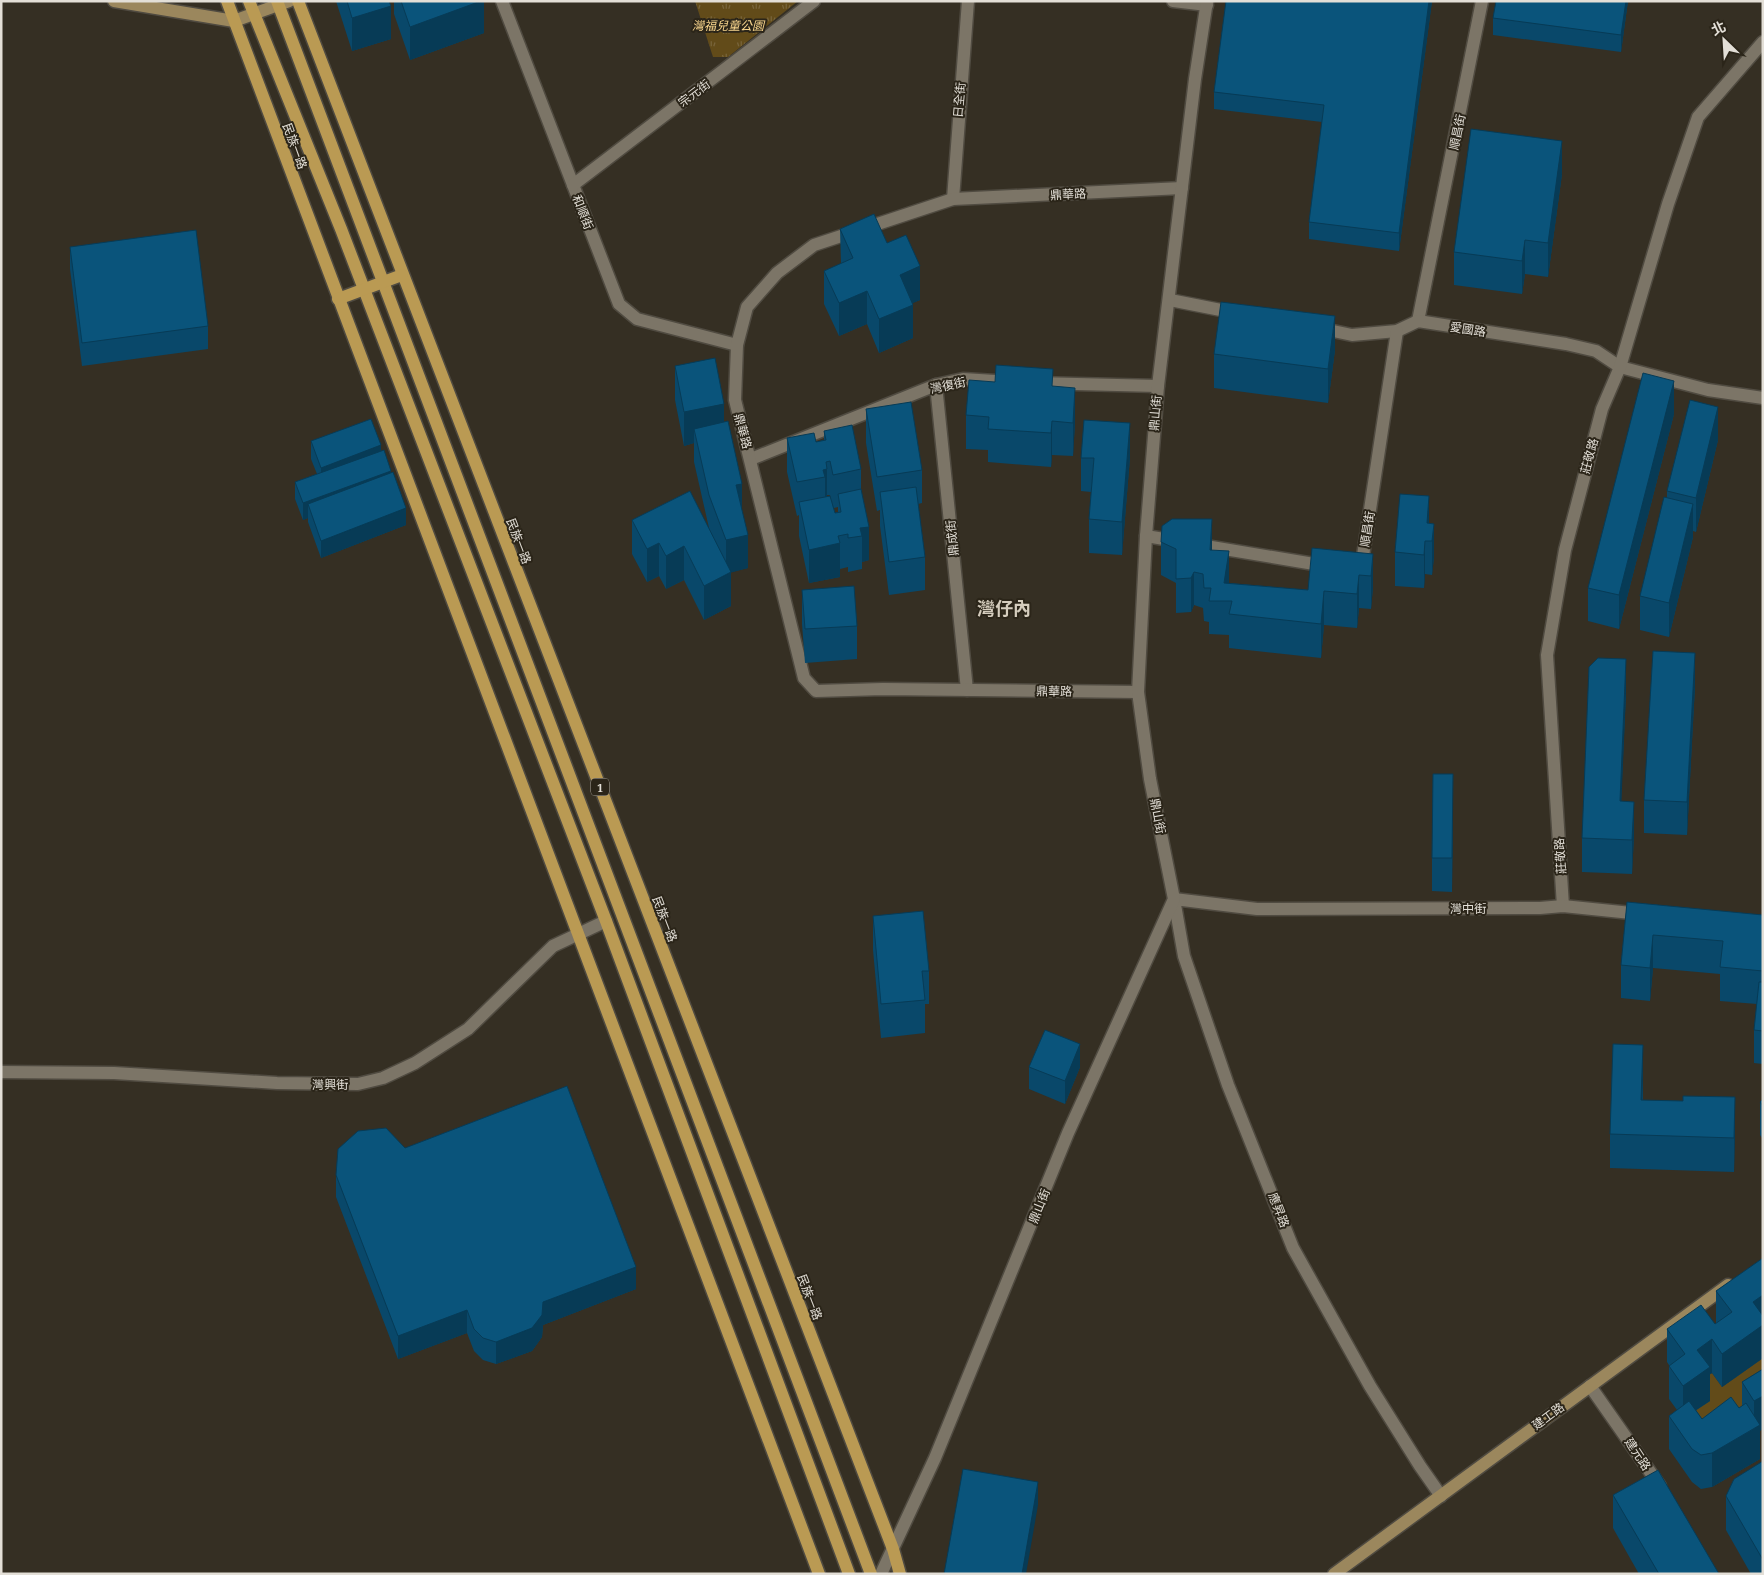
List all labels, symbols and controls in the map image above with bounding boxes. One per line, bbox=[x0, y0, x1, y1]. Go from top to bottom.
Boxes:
north arrow bbox=[1699, 15, 1749, 65]
text: 北 bbox=[1708, 16, 1729, 39]
park label: 灣福兒童公園 bbox=[692, 17, 766, 34]
street label: 宗元街 bbox=[675, 75, 713, 111]
street label: 日全街 bbox=[949, 81, 969, 119]
street label: 順昌街 bbox=[1445, 113, 1469, 151]
street label: 民族一路 bbox=[279, 121, 311, 171]
street label: 鼎華路 bbox=[1050, 185, 1086, 203]
street label: 和順街 bbox=[569, 192, 597, 232]
street label: 愛國路 bbox=[1449, 318, 1487, 340]
street label: 灣復街 bbox=[929, 373, 967, 397]
street label: 鼎山街 bbox=[1145, 394, 1165, 432]
street label: 鼎華路 bbox=[730, 411, 756, 451]
street label: 莊敬路 bbox=[1576, 436, 1602, 476]
street label: 順昌街 bbox=[1356, 510, 1378, 548]
street label: 民族一路 bbox=[502, 516, 536, 566]
street label: 鼎成街 bbox=[942, 519, 962, 557]
district label: 灣仔內 bbox=[977, 596, 1031, 620]
street label: 鼎華路 bbox=[1036, 682, 1072, 700]
road number: 1 bbox=[591, 779, 609, 796]
street label: 鼎山街 bbox=[1146, 797, 1170, 835]
street label: 莊敬路 bbox=[1550, 837, 1570, 875]
street label: 民族一路 bbox=[648, 894, 682, 944]
street label: 灣中街 bbox=[1450, 900, 1486, 917]
street label: 灣興街 bbox=[312, 1076, 348, 1093]
street label: 鼎山街 bbox=[1024, 1186, 1054, 1226]
street label: 應昇路 bbox=[1265, 1190, 1293, 1230]
street label: 民族一路 bbox=[793, 1272, 827, 1322]
street label: 建工路 bbox=[1528, 1399, 1568, 1433]
street label: 建元路 bbox=[1621, 1434, 1655, 1474]

